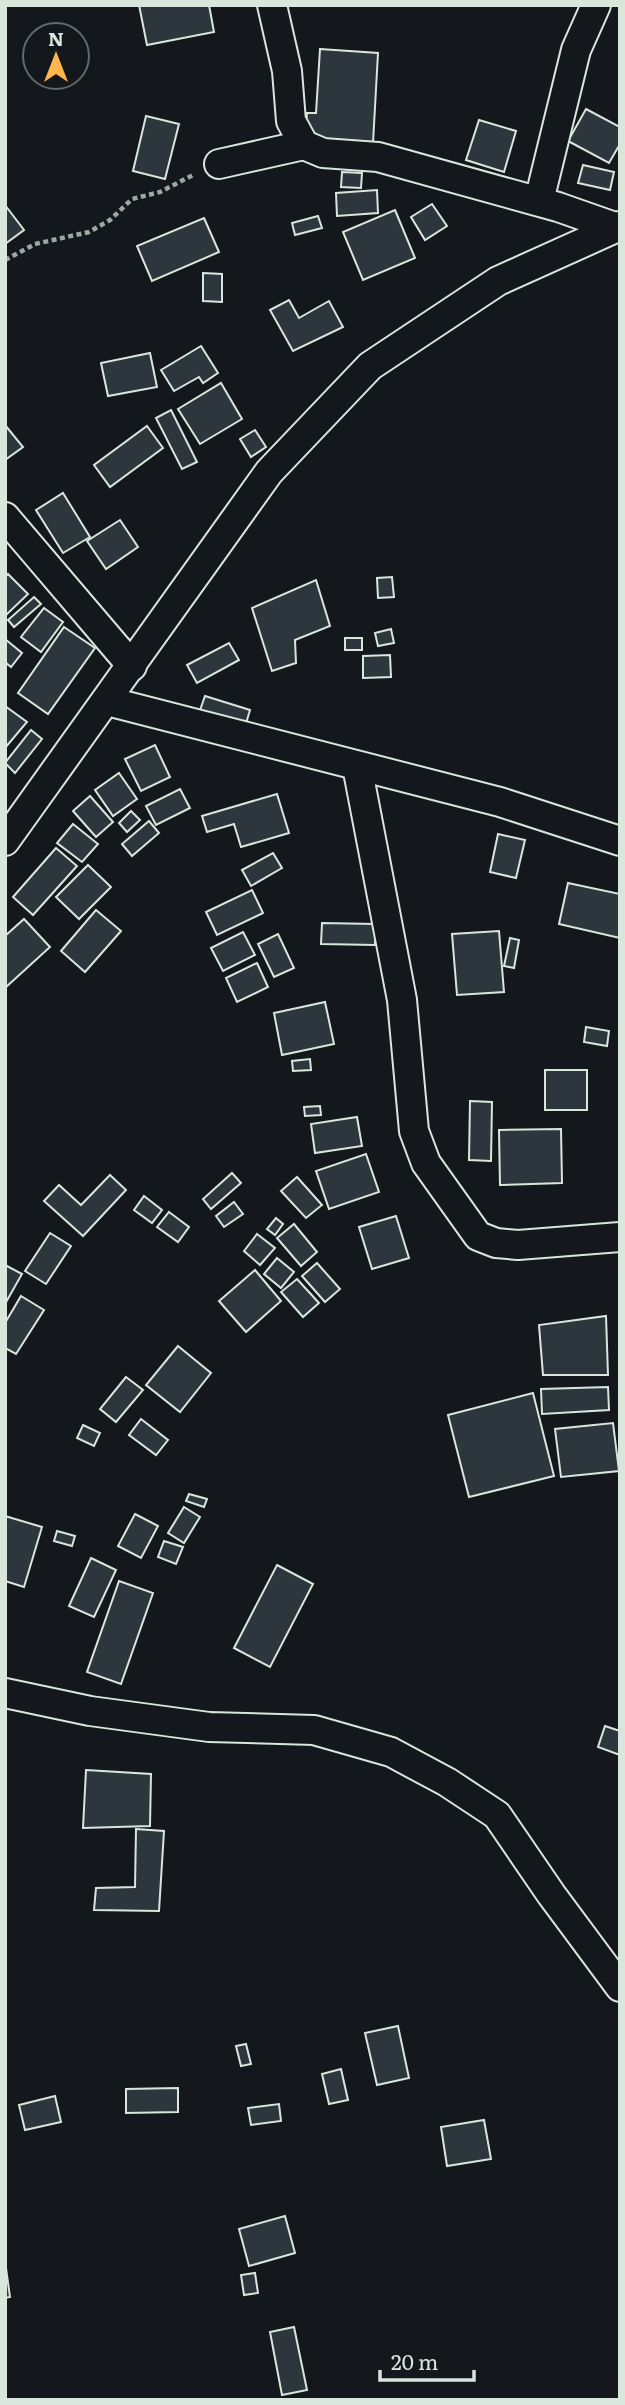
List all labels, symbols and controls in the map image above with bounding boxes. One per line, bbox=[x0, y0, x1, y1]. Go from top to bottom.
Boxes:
north arrow bbox=[21, 21, 91, 91]
text: N bbox=[48, 24, 64, 52]
scale bar bbox=[380, 2338, 475, 2382]
text: 20 m bbox=[391, 2345, 438, 2376]

